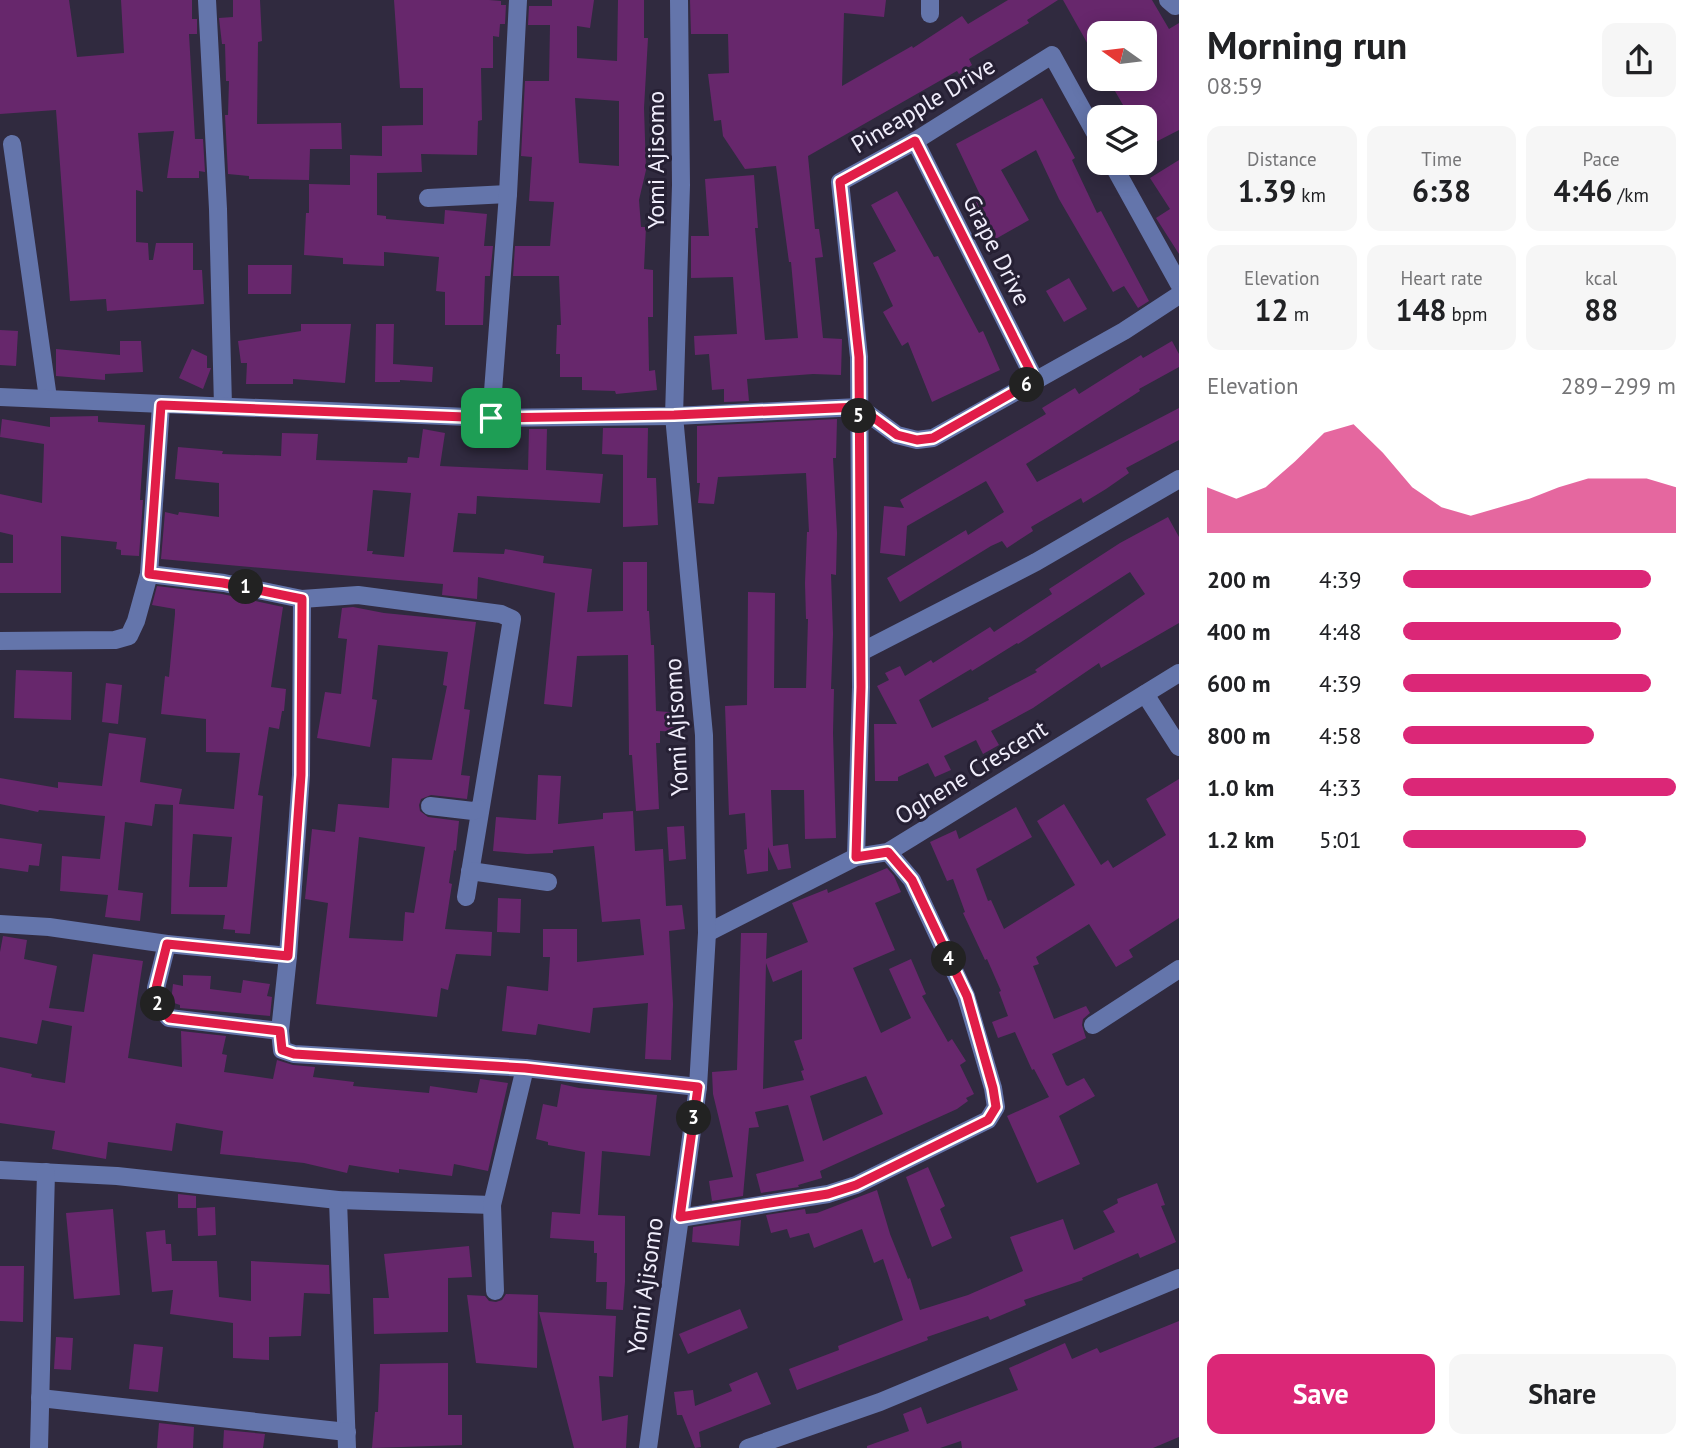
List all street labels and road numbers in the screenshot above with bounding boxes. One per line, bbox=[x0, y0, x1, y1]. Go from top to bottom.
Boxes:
street label: Pineapple Drive bbox=[845, 50, 1001, 160]
street label: Yomi Ajisomo bbox=[640, 91, 671, 229]
street label: Grape Drive bbox=[956, 189, 1038, 311]
street label: Yomi Ajisomo bbox=[657, 657, 695, 797]
street label: Oghene Crescent bbox=[889, 713, 1053, 831]
street label: Yomi Ajisomo bbox=[620, 1216, 670, 1356]

